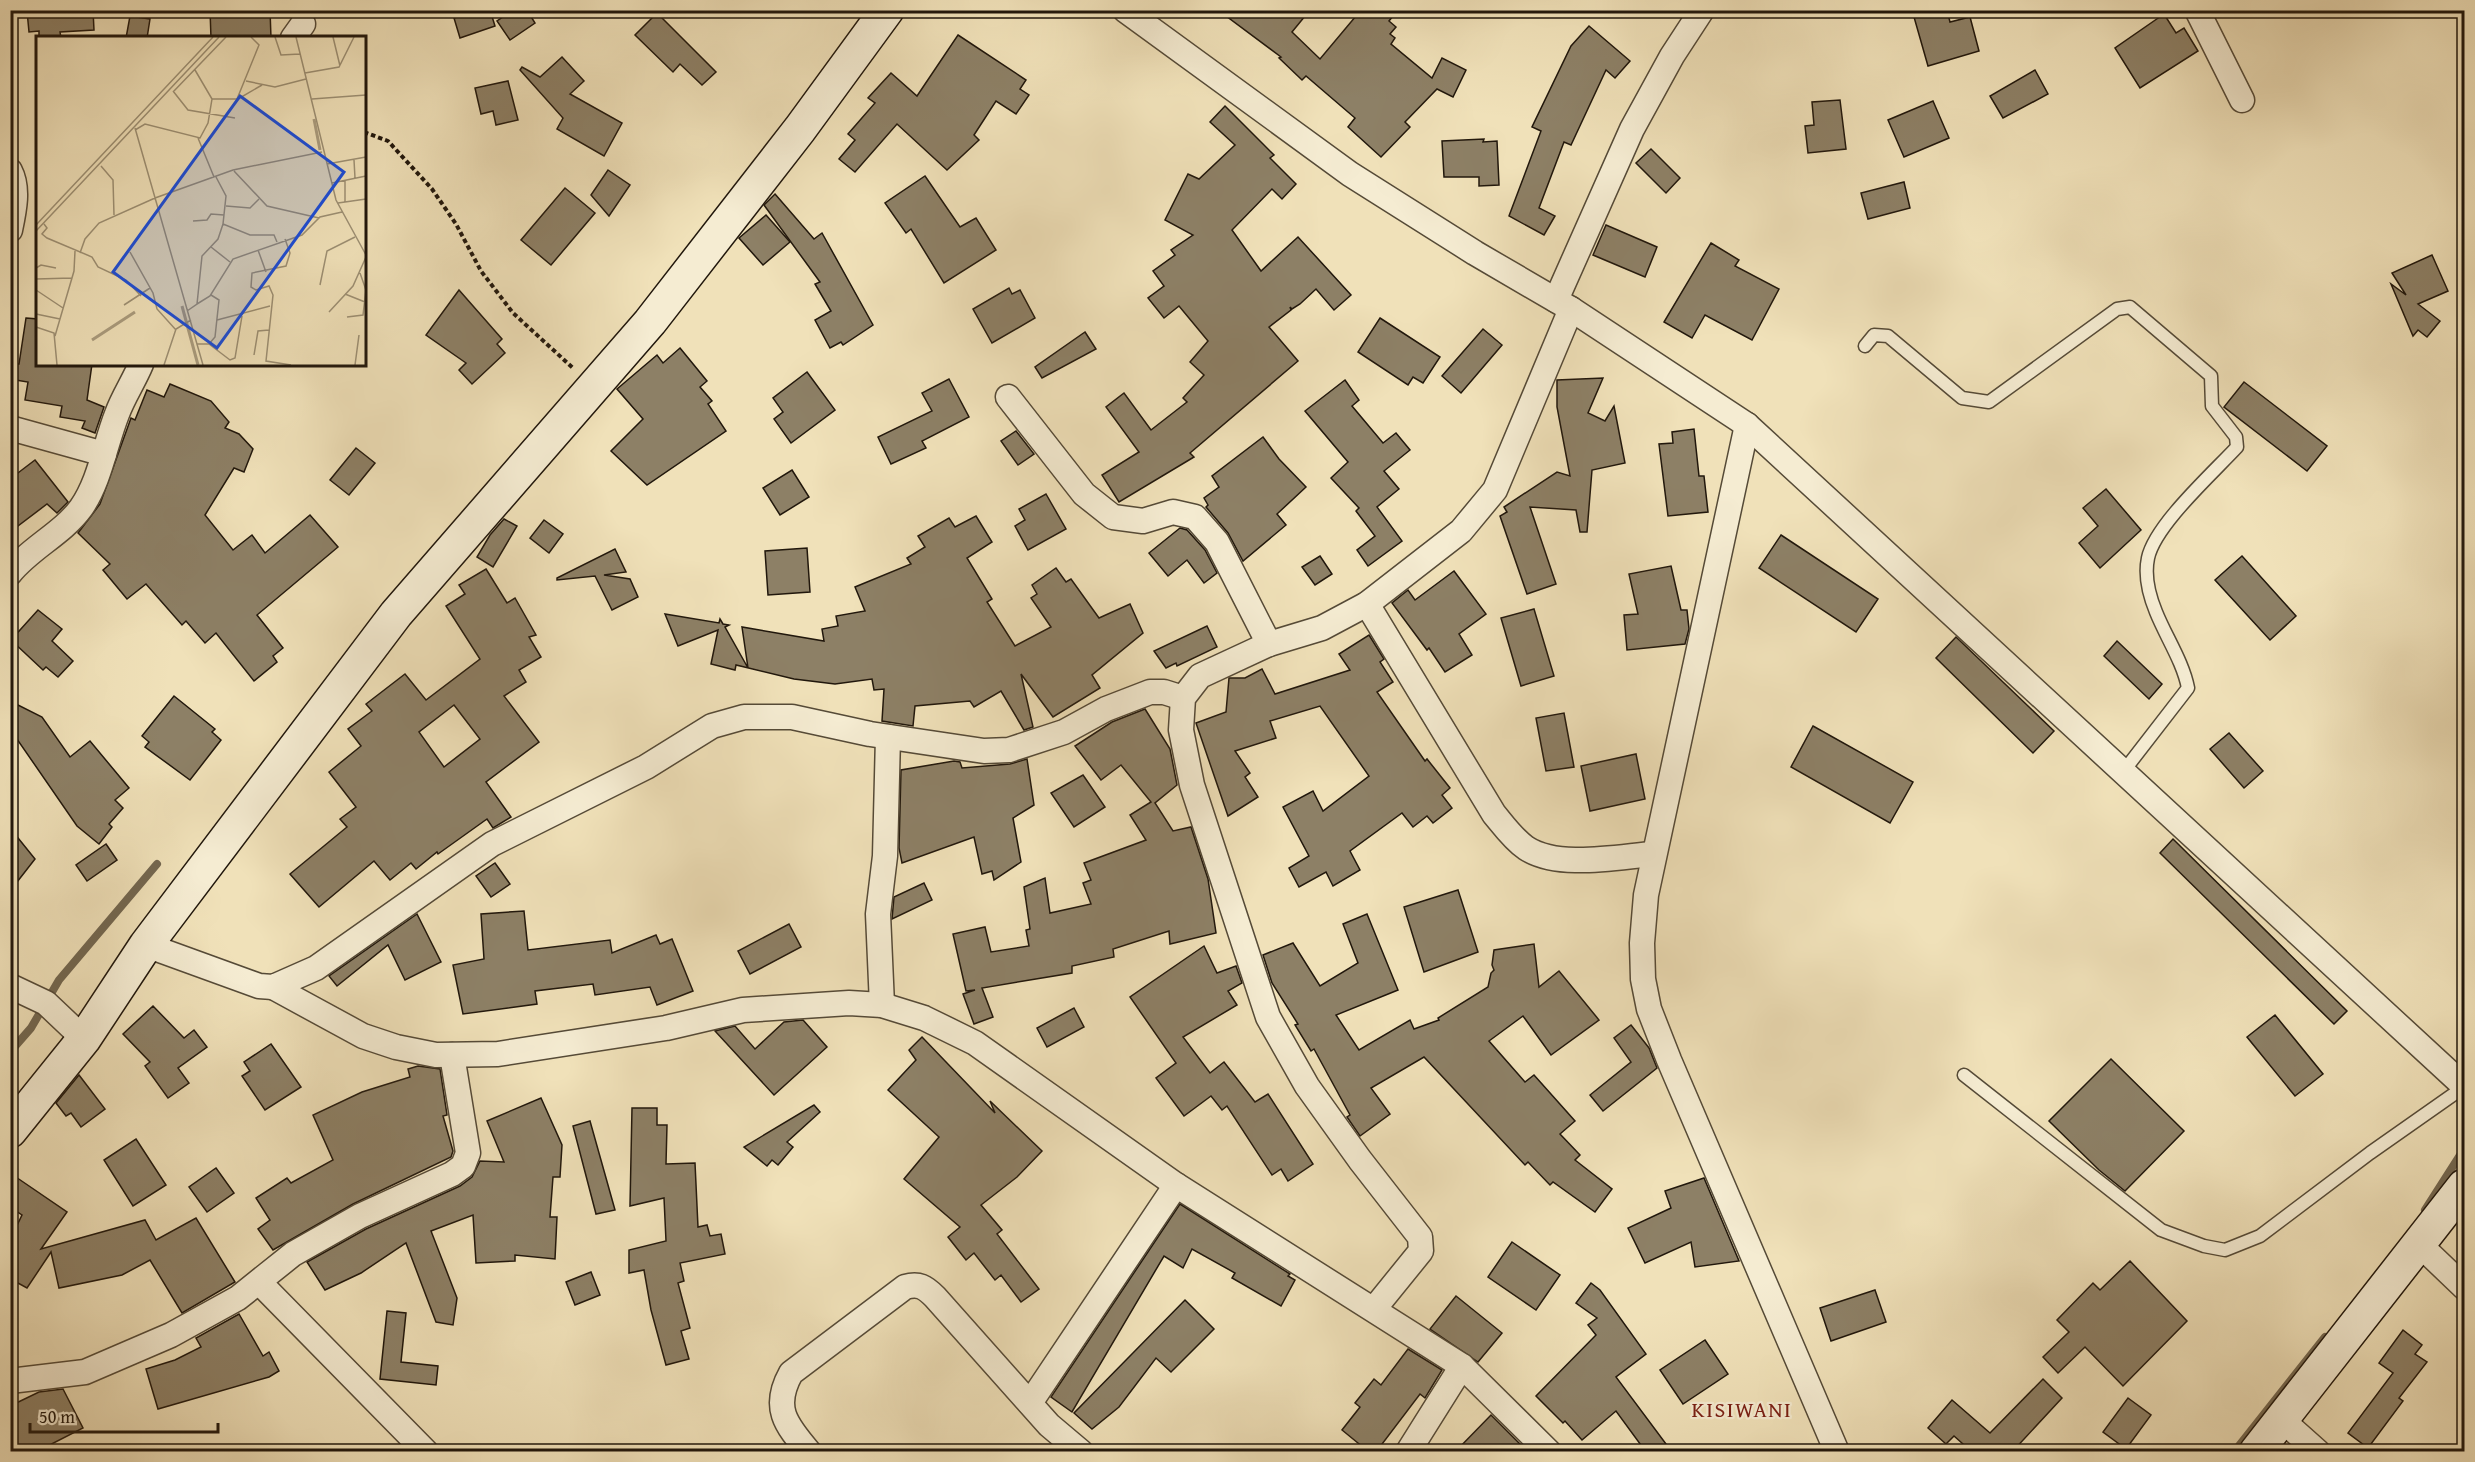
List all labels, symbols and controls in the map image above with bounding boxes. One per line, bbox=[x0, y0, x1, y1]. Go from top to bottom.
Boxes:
inset map bbox=[36, 36, 366, 366]
district label: KISIWANI bbox=[1692, 1393, 1792, 1425]
scale bar bbox=[30, 1396, 218, 1434]
text: 50 m bbox=[39, 1403, 75, 1430]

